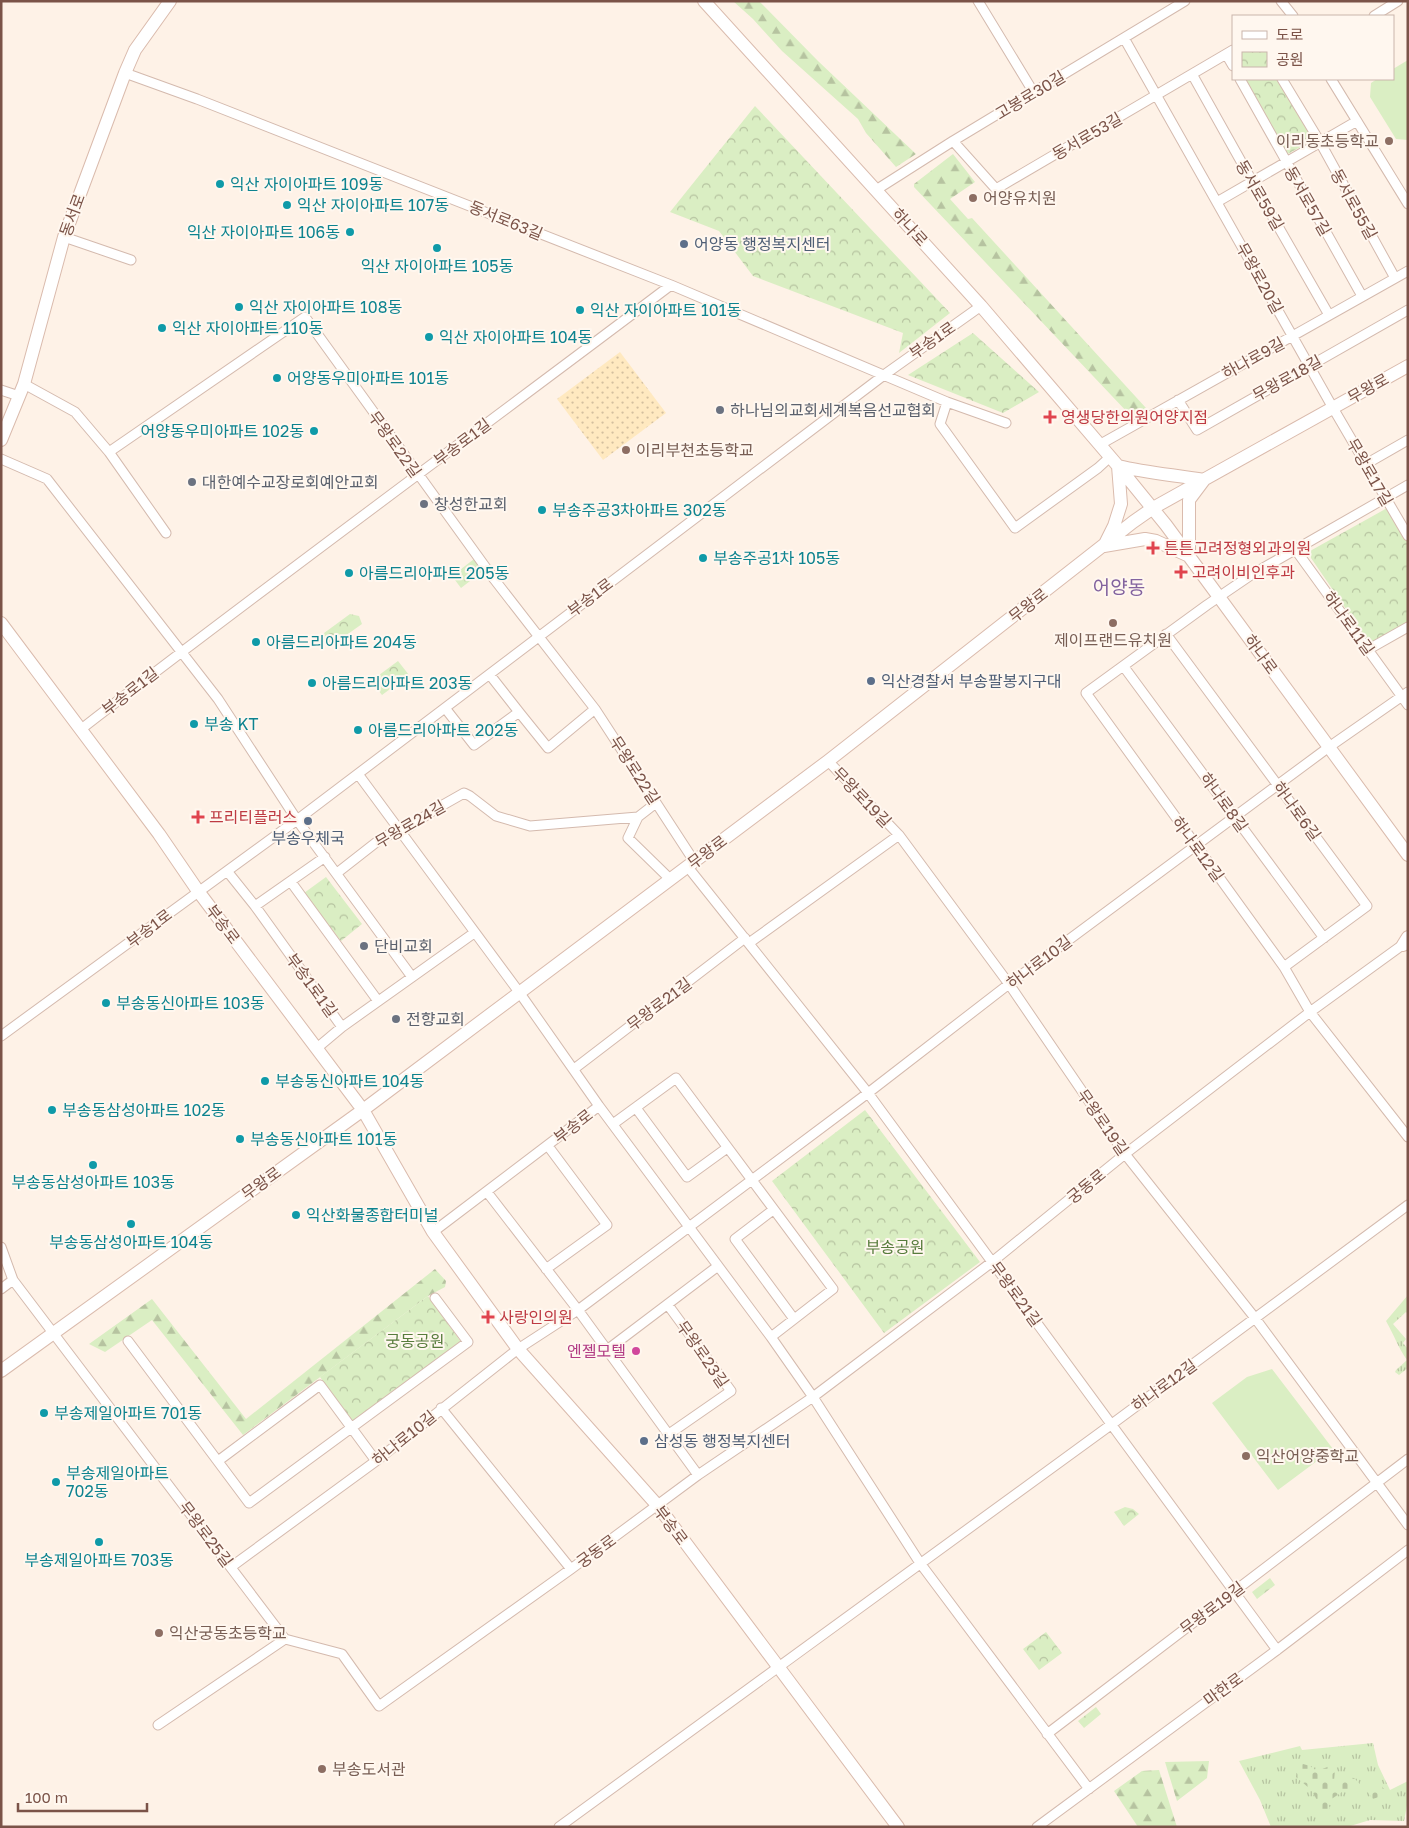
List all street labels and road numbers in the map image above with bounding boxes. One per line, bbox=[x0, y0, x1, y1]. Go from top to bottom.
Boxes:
street label: 고봉로30길 bbox=[991, 66, 1069, 124]
street label: 동서로53길 bbox=[1048, 108, 1126, 164]
street label: 동서로59길 bbox=[1232, 156, 1288, 234]
street label: 동서로57길 bbox=[1280, 163, 1336, 239]
street label: 동서로55길 bbox=[1326, 165, 1382, 243]
street label: 동서로 bbox=[55, 191, 89, 239]
street label: 동서로63길 bbox=[466, 196, 546, 244]
street label: 하나로 bbox=[888, 204, 932, 250]
street label: 무왕로20길 bbox=[1232, 239, 1288, 317]
street label: 부송1로 bbox=[905, 317, 959, 363]
street label: 하나로9길 bbox=[1218, 333, 1288, 383]
street label: 무왕로18길 bbox=[1249, 351, 1325, 405]
street label: 무왕로 bbox=[1344, 368, 1392, 407]
street label: 무왕로22길 bbox=[364, 407, 426, 481]
street label: 부송로1길 bbox=[429, 414, 495, 470]
street label: 무왕로17길 bbox=[1343, 434, 1397, 510]
street label: 부송1로 bbox=[563, 573, 617, 621]
street label: 무왕로 bbox=[1004, 583, 1052, 626]
street label: 하나로11길 bbox=[1319, 587, 1379, 659]
street label: 하나로 bbox=[1240, 630, 1282, 678]
street label: 부송로1길 bbox=[98, 663, 162, 719]
street label: 무왕로22길 bbox=[606, 732, 664, 808]
street label: 무왕로19길 bbox=[828, 763, 896, 831]
street label: 하나로8길 bbox=[1196, 768, 1252, 836]
street label: 하나로6길 bbox=[1269, 777, 1325, 845]
street label: 무왕로24길 bbox=[371, 796, 449, 852]
street label: 하나로12길 bbox=[1168, 812, 1228, 886]
street label: 무왕로 bbox=[683, 831, 731, 873]
street label: 부송로 bbox=[202, 900, 244, 948]
street label: 부송1로 bbox=[122, 904, 176, 952]
street label: 하나로10길 bbox=[1002, 931, 1076, 993]
street label: 부송1로1길 bbox=[282, 949, 342, 1021]
street label: 무왕로21길 bbox=[623, 973, 695, 1035]
street label: 무왕로19길 bbox=[1073, 1085, 1133, 1159]
street label: 부송로 bbox=[549, 1104, 597, 1147]
street label: 무왕로 bbox=[237, 1162, 285, 1204]
street label: 궁동로 bbox=[1063, 1164, 1110, 1208]
street label: 무왕로21길 bbox=[986, 1257, 1046, 1331]
street label: 무왕로23길 bbox=[673, 1317, 733, 1391]
street label: 하나로12길 bbox=[1127, 1355, 1201, 1415]
street label: 하나로10길 bbox=[368, 1406, 440, 1470]
street label: 무왕로25길 bbox=[175, 1497, 237, 1571]
street label: 부송로 bbox=[650, 1501, 692, 1549]
street label: 궁동로 bbox=[572, 1530, 620, 1572]
street label: 무왕로19길 bbox=[1176, 1577, 1248, 1639]
street label: 마한로 bbox=[1199, 1668, 1247, 1710]

